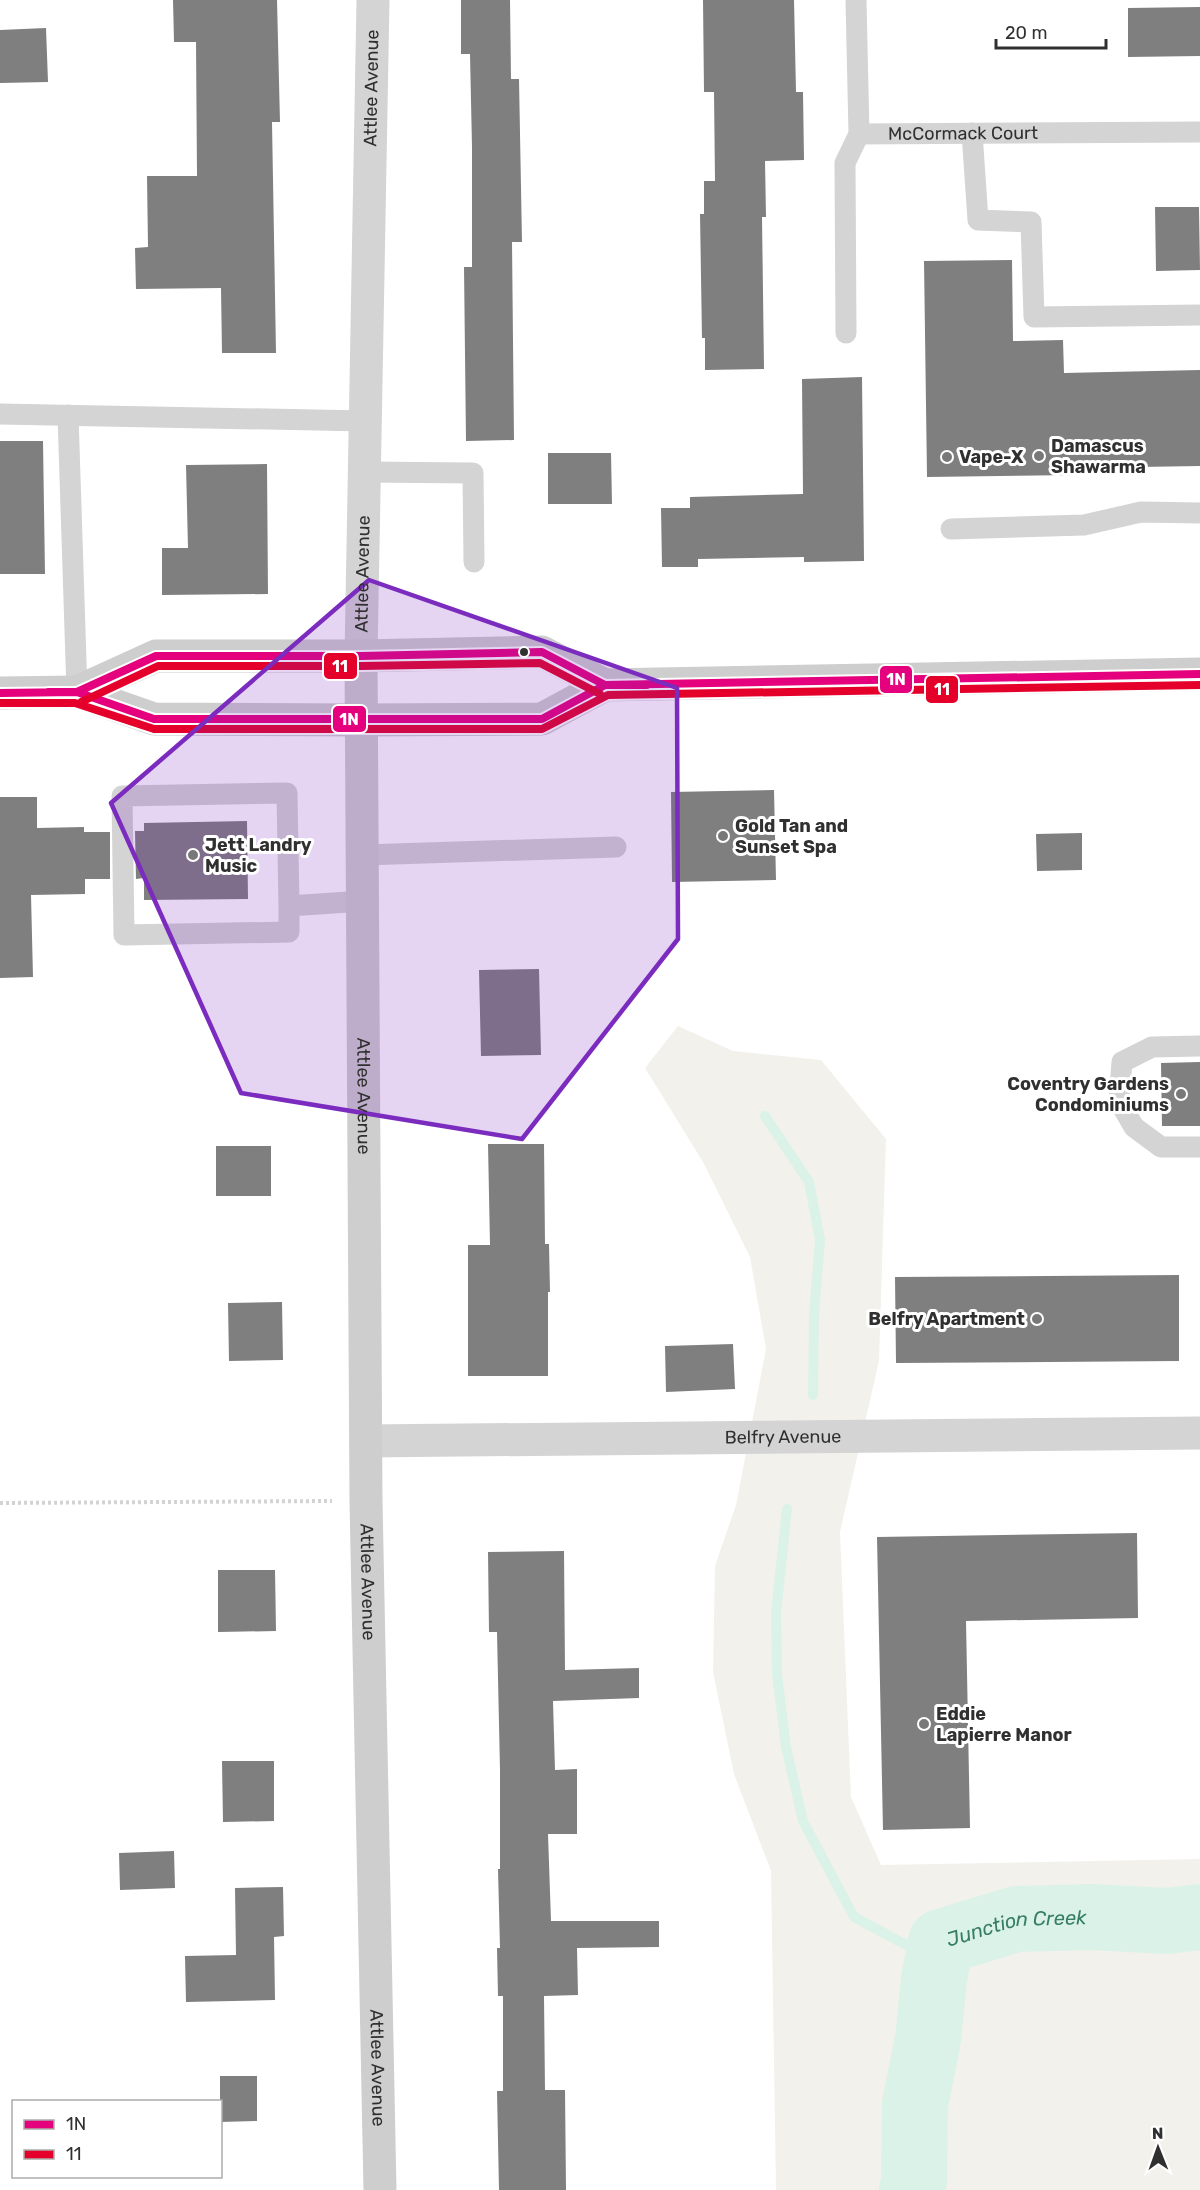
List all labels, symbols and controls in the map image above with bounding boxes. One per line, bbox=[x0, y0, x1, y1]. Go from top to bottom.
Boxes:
scale bar bbox=[996, 12, 1106, 50]
text: 20 m bbox=[1005, 22, 1047, 44]
street label: Attlee Avenue bbox=[359, 29, 383, 147]
street label: McCormack Court bbox=[888, 122, 1038, 145]
place label: Damascus Shawarma bbox=[1051, 435, 1146, 478]
place label: Vape-X bbox=[959, 446, 1024, 468]
marker: Damascus Shawarma bbox=[1032, 449, 1046, 463]
marker: Vape-X bbox=[940, 450, 954, 464]
street label: Attlee Avenue bbox=[350, 515, 375, 633]
unlabelled marker bbox=[518, 646, 530, 658]
line badge: 11 bbox=[323, 652, 358, 680]
text: 11 bbox=[332, 657, 348, 676]
line badge: 1N bbox=[879, 665, 913, 694]
text: 1N bbox=[886, 670, 906, 689]
line badge: 11 bbox=[925, 675, 959, 704]
text: 11 bbox=[934, 680, 950, 699]
line badge: 1N bbox=[332, 705, 367, 733]
text: 1N bbox=[339, 710, 359, 729]
place label: Gold Tan and Sunset Spa bbox=[735, 815, 848, 858]
marker: Gold Tan and Sunset Spa bbox=[716, 829, 730, 843]
place label: Jett Landry Music bbox=[205, 834, 312, 877]
marker: Jett Landry Music bbox=[186, 848, 200, 862]
street label: Attlee Avenue bbox=[352, 1037, 375, 1155]
place label: Coventry Gardens Condominiums bbox=[1007, 1073, 1169, 1116]
marker: Coventry Gardens Condominiums bbox=[1174, 1087, 1188, 1101]
place label: Belfry Apartment bbox=[868, 1308, 1025, 1330]
marker: Belfry Apartment bbox=[1030, 1312, 1044, 1326]
street label: Belfry Avenue bbox=[724, 1425, 841, 1449]
street label: Attlee Avenue bbox=[355, 1523, 380, 1641]
place label: Eddie Lapierre Manor bbox=[936, 1703, 1072, 1746]
marker: Eddie Lapierre Manor bbox=[917, 1717, 931, 1731]
water label: Junction Creek bbox=[944, 1905, 1087, 1952]
street label: Attlee Avenue bbox=[365, 2009, 390, 2127]
legend bbox=[12, 2100, 222, 2178]
text: 1N bbox=[66, 2113, 86, 2135]
north arrow bbox=[1128, 2118, 1188, 2178]
text: N bbox=[1152, 2124, 1164, 2143]
text: 11 bbox=[66, 2143, 81, 2165]

